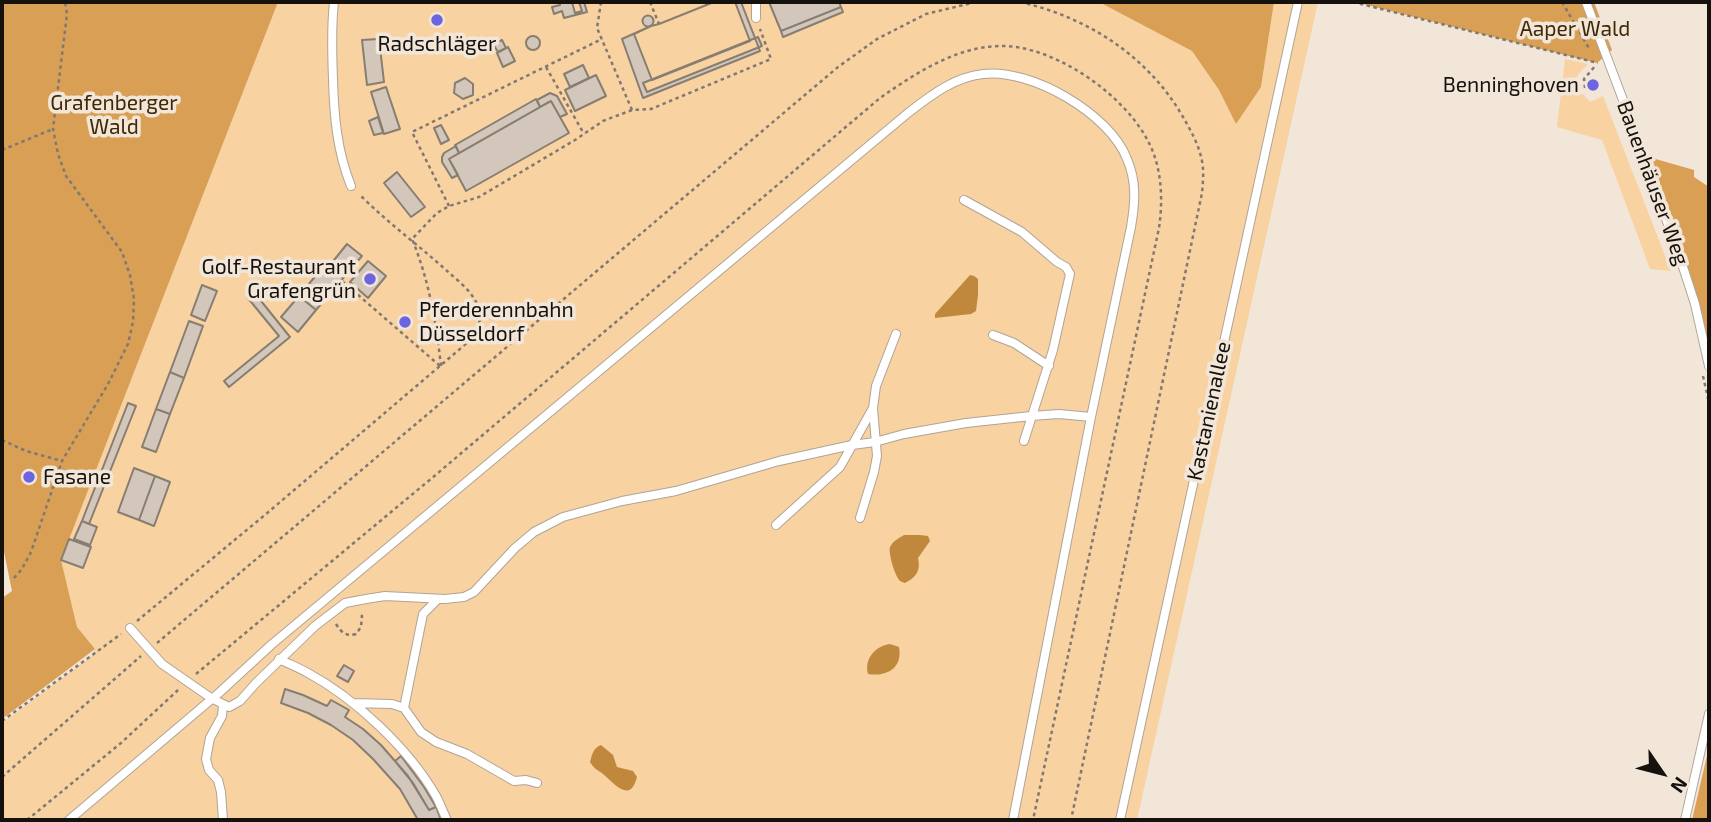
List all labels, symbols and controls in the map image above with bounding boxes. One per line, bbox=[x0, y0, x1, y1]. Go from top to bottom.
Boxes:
marker: Radschläger bbox=[429, 12, 445, 28]
park label: Aaper Wald bbox=[1520, 16, 1630, 42]
place label: Radschläger bbox=[378, 31, 496, 57]
place label: Benninghoven bbox=[1443, 72, 1579, 98]
marker: Benninghoven bbox=[1585, 77, 1601, 93]
park label: Grafenberger Wald bbox=[50, 90, 178, 140]
street label: Bauenhäuser Weg bbox=[1612, 97, 1694, 269]
place label: Golf-Restaurant Grafengrün bbox=[202, 254, 356, 304]
marker: Golf-Restaurant Grafengrün bbox=[362, 271, 378, 287]
place label: Pferderennbahn Düsseldorf bbox=[419, 297, 574, 347]
marker: Pferderennbahn Düsseldorf bbox=[397, 314, 413, 330]
street label: Kastanienallee bbox=[1182, 339, 1236, 483]
place label: Fasane bbox=[43, 464, 111, 490]
marker: Fasane bbox=[21, 469, 37, 485]
north arrow bbox=[1627, 738, 1697, 808]
text: N bbox=[1666, 773, 1693, 798]

